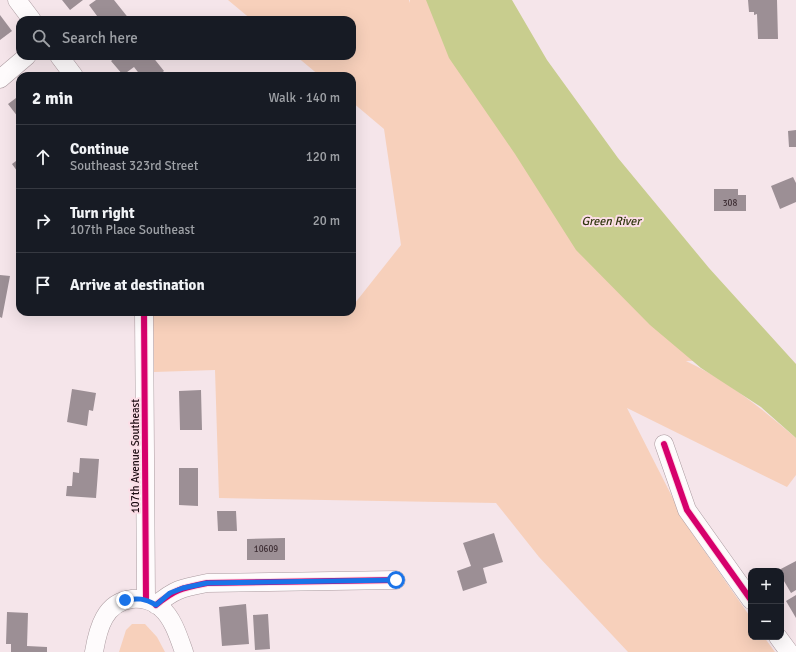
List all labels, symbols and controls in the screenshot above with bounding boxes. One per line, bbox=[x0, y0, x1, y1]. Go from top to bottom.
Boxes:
search box bbox=[16, 16, 356, 60]
icon: search bbox=[30, 27, 52, 49]
text: Search here bbox=[62, 29, 138, 47]
text: 2 min bbox=[32, 88, 73, 109]
text: Walk · 140 m bbox=[269, 90, 340, 106]
text: Continue bbox=[70, 140, 129, 158]
icon: ahead bbox=[32, 146, 54, 168]
text: 120 m bbox=[306, 149, 340, 165]
text: Southeast 323rd Street bbox=[70, 158, 198, 174]
house number: 308 bbox=[723, 198, 737, 209]
text: Turn right bbox=[70, 204, 135, 222]
icon: right bbox=[32, 210, 54, 232]
text: 20 m bbox=[313, 213, 340, 229]
water label: Green River bbox=[581, 214, 642, 229]
text: 107th Place Southeast bbox=[70, 222, 195, 238]
icon: arrive bbox=[32, 274, 54, 296]
text: Arrive at destination bbox=[70, 276, 205, 294]
street label: 107th Avenue Southeast bbox=[129, 399, 142, 513]
house number: 10609 bbox=[254, 544, 278, 555]
map controls bbox=[748, 568, 784, 640]
button: + bbox=[748, 568, 784, 604]
route start bbox=[387, 571, 405, 589]
route end bbox=[116, 591, 134, 609]
button: − bbox=[748, 604, 784, 640]

